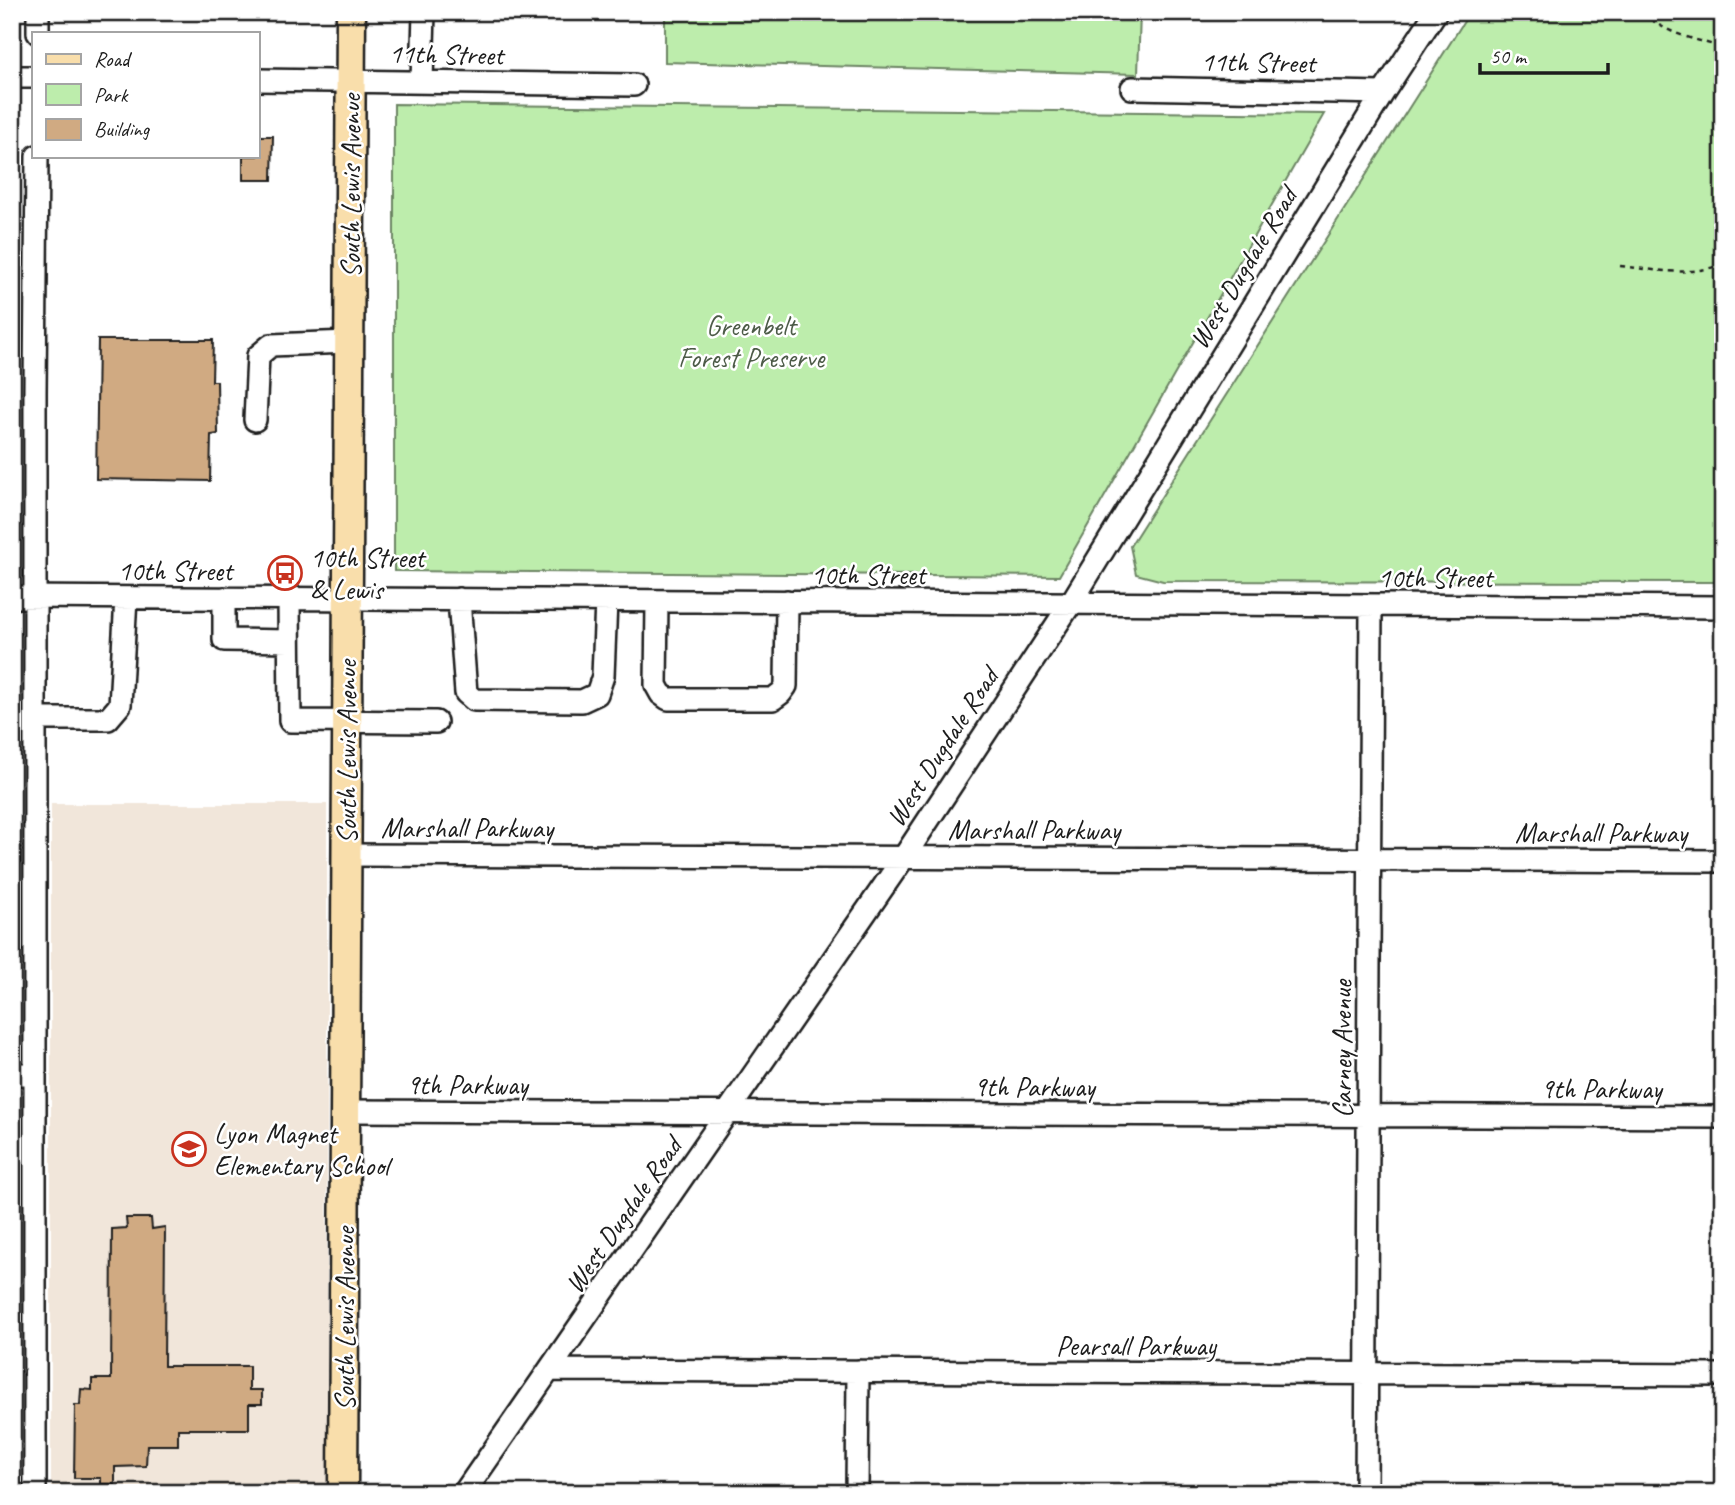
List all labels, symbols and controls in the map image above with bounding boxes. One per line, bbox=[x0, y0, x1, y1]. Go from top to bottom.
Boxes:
legend bbox=[32, 32, 259, 158]
scale bar bbox=[1480, 32, 1607, 76]
street label: 11th Street bbox=[389, 36, 506, 73]
text: 50 m bbox=[1490, 43, 1528, 69]
street label: 11th Street bbox=[1201, 44, 1318, 81]
text: Road bbox=[94, 46, 133, 72]
text: Park bbox=[94, 82, 129, 108]
street label: South Lewis Avenue bbox=[333, 92, 368, 278]
text: Building bbox=[94, 116, 151, 142]
street label: West Dugdale Road bbox=[1181, 178, 1307, 355]
park label: Greenbelt Forest Preserve bbox=[678, 308, 826, 375]
place label: 10th Street & Lewis bbox=[310, 540, 427, 607]
street label: 10th Street bbox=[118, 553, 235, 588]
bus stop icon: 10th Street & Lewis bbox=[266, 554, 304, 592]
street label: 10th Street bbox=[811, 557, 928, 592]
street label: 10th Street bbox=[1378, 560, 1495, 595]
street label: South Lewis Avenue bbox=[329, 658, 364, 844]
street label: West Dugdale Road bbox=[878, 658, 1008, 833]
street label: Marshall Parkway bbox=[381, 810, 556, 845]
street label: Marshall Parkway bbox=[948, 812, 1123, 847]
street label: Marshall Parkway bbox=[1515, 815, 1690, 850]
street label: Carney Avenue bbox=[1324, 978, 1359, 1118]
street label: 9th Parkway bbox=[406, 1067, 530, 1102]
street label: 9th Parkway bbox=[973, 1069, 1097, 1104]
street label: 9th Parkway bbox=[1540, 1071, 1664, 1106]
place label: Lyon Magnet Elementary School bbox=[214, 1116, 394, 1183]
street label: West Dugdale Road bbox=[557, 1127, 692, 1300]
school or university icon: Lyon Magnet Elementary School bbox=[170, 1130, 208, 1168]
street label: South Lewis Avenue bbox=[327, 1225, 362, 1411]
street label: Pearsall Parkway bbox=[1056, 1328, 1218, 1363]

